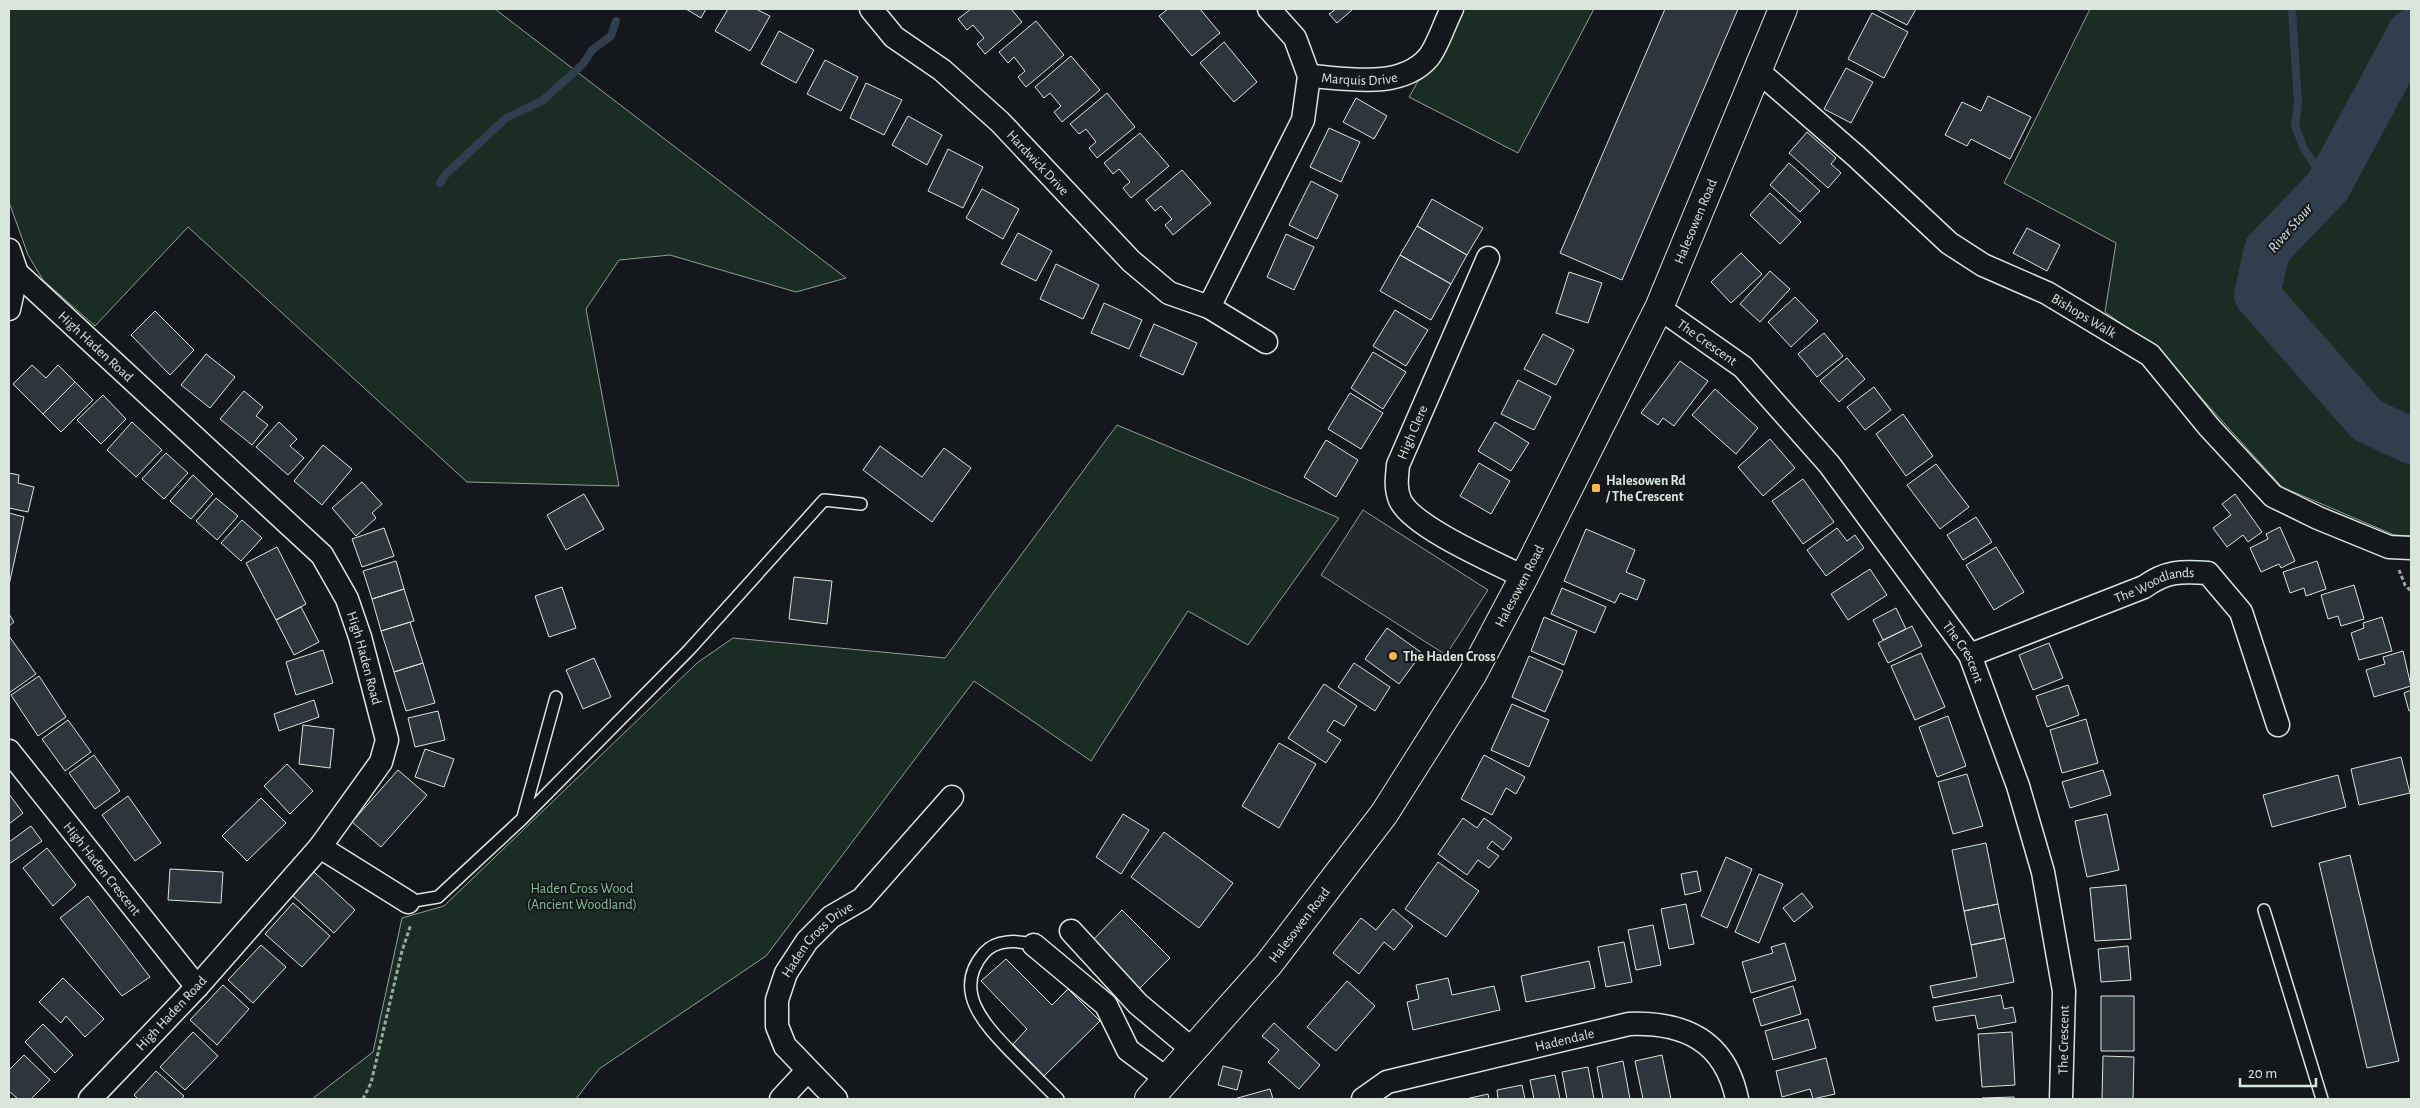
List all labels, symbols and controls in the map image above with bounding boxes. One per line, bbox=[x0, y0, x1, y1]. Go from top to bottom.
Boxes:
street label: Marquis Drive bbox=[1321, 71, 1399, 88]
street label: Hardwick Drive bbox=[1004, 128, 1071, 198]
street label: Halesowen Road bbox=[1672, 177, 1720, 266]
water label: River Stour bbox=[2265, 200, 2316, 256]
street label: Bishops Walk bbox=[2049, 291, 2119, 341]
street label: High Haden Road bbox=[55, 309, 135, 385]
street label: The Crescent bbox=[1674, 317, 1740, 369]
street label: High Clere bbox=[1395, 403, 1431, 462]
place label: Halesowen Rd / The Crescent bbox=[1605, 474, 1686, 504]
marker: Halesowen Rd / The Crescent bbox=[1590, 482, 1602, 494]
street label: Halesowen Road bbox=[1493, 543, 1547, 630]
street label: The Woodlands bbox=[2113, 566, 2195, 606]
street label: High Haden Road bbox=[344, 610, 383, 706]
street label: The Crescent bbox=[1940, 619, 1986, 686]
marker: The Haden Cross bbox=[1387, 650, 1399, 662]
place label: The Haden Cross bbox=[1403, 650, 1496, 664]
street label: High Haden Crescent bbox=[60, 820, 143, 919]
park label: Haden Cross Wood (Ancient Woodland) bbox=[527, 882, 637, 912]
street label: Halesowen Road bbox=[1267, 885, 1333, 966]
street label: Haden Cross Drive bbox=[779, 900, 856, 980]
street label: High Haden Road bbox=[134, 974, 210, 1054]
street label: The Crescent bbox=[2056, 1005, 2072, 1075]
street label: Hadendale bbox=[1534, 1027, 1596, 1054]
scale bar bbox=[2240, 1056, 2316, 1088]
text: 20 m bbox=[2248, 1066, 2277, 1081]

